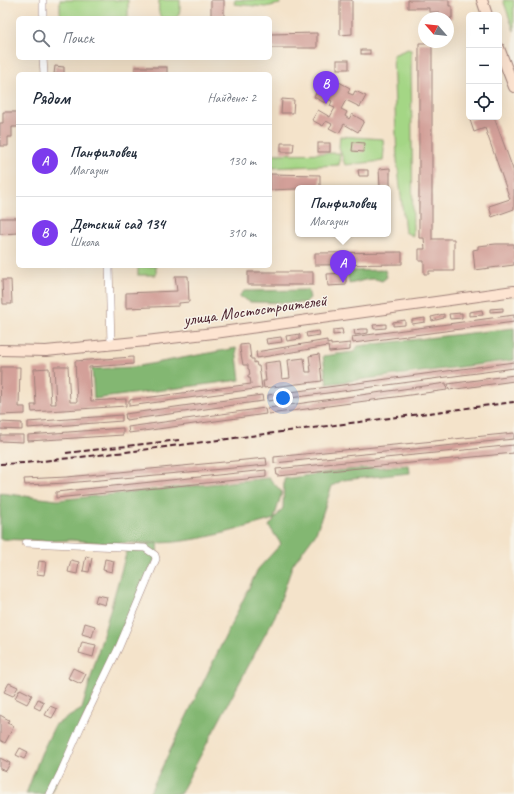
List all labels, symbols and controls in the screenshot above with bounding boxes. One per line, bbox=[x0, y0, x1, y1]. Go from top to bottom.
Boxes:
north arrow bbox=[418, 12, 454, 48]
map controls bbox=[466, 12, 502, 120]
button: + bbox=[466, 12, 502, 48]
search box bbox=[16, 16, 272, 60]
icon: search bbox=[30, 27, 52, 49]
text: Поиск bbox=[62, 29, 94, 48]
button: − bbox=[466, 48, 502, 84]
pin: B bbox=[313, 71, 339, 104]
button: locate bbox=[466, 84, 502, 120]
text: Рядом bbox=[32, 88, 70, 109]
text: Найдено: 2 bbox=[208, 90, 256, 106]
text: Панфиловец bbox=[70, 143, 136, 162]
text: A bbox=[42, 153, 48, 169]
text: 130 m bbox=[228, 153, 256, 169]
text: Магазин bbox=[70, 162, 108, 178]
popup bbox=[295, 185, 391, 237]
text: Панфиловец bbox=[310, 194, 376, 213]
text: Магазин bbox=[310, 213, 348, 229]
text: Детский сад 134 bbox=[70, 215, 165, 234]
text: B bbox=[42, 225, 48, 241]
text: 310 m bbox=[228, 225, 256, 241]
text: Школа bbox=[70, 234, 99, 250]
pin: A bbox=[330, 250, 356, 283]
street label: улица Мостостроителей bbox=[181, 289, 329, 331]
your location bbox=[273, 388, 293, 408]

